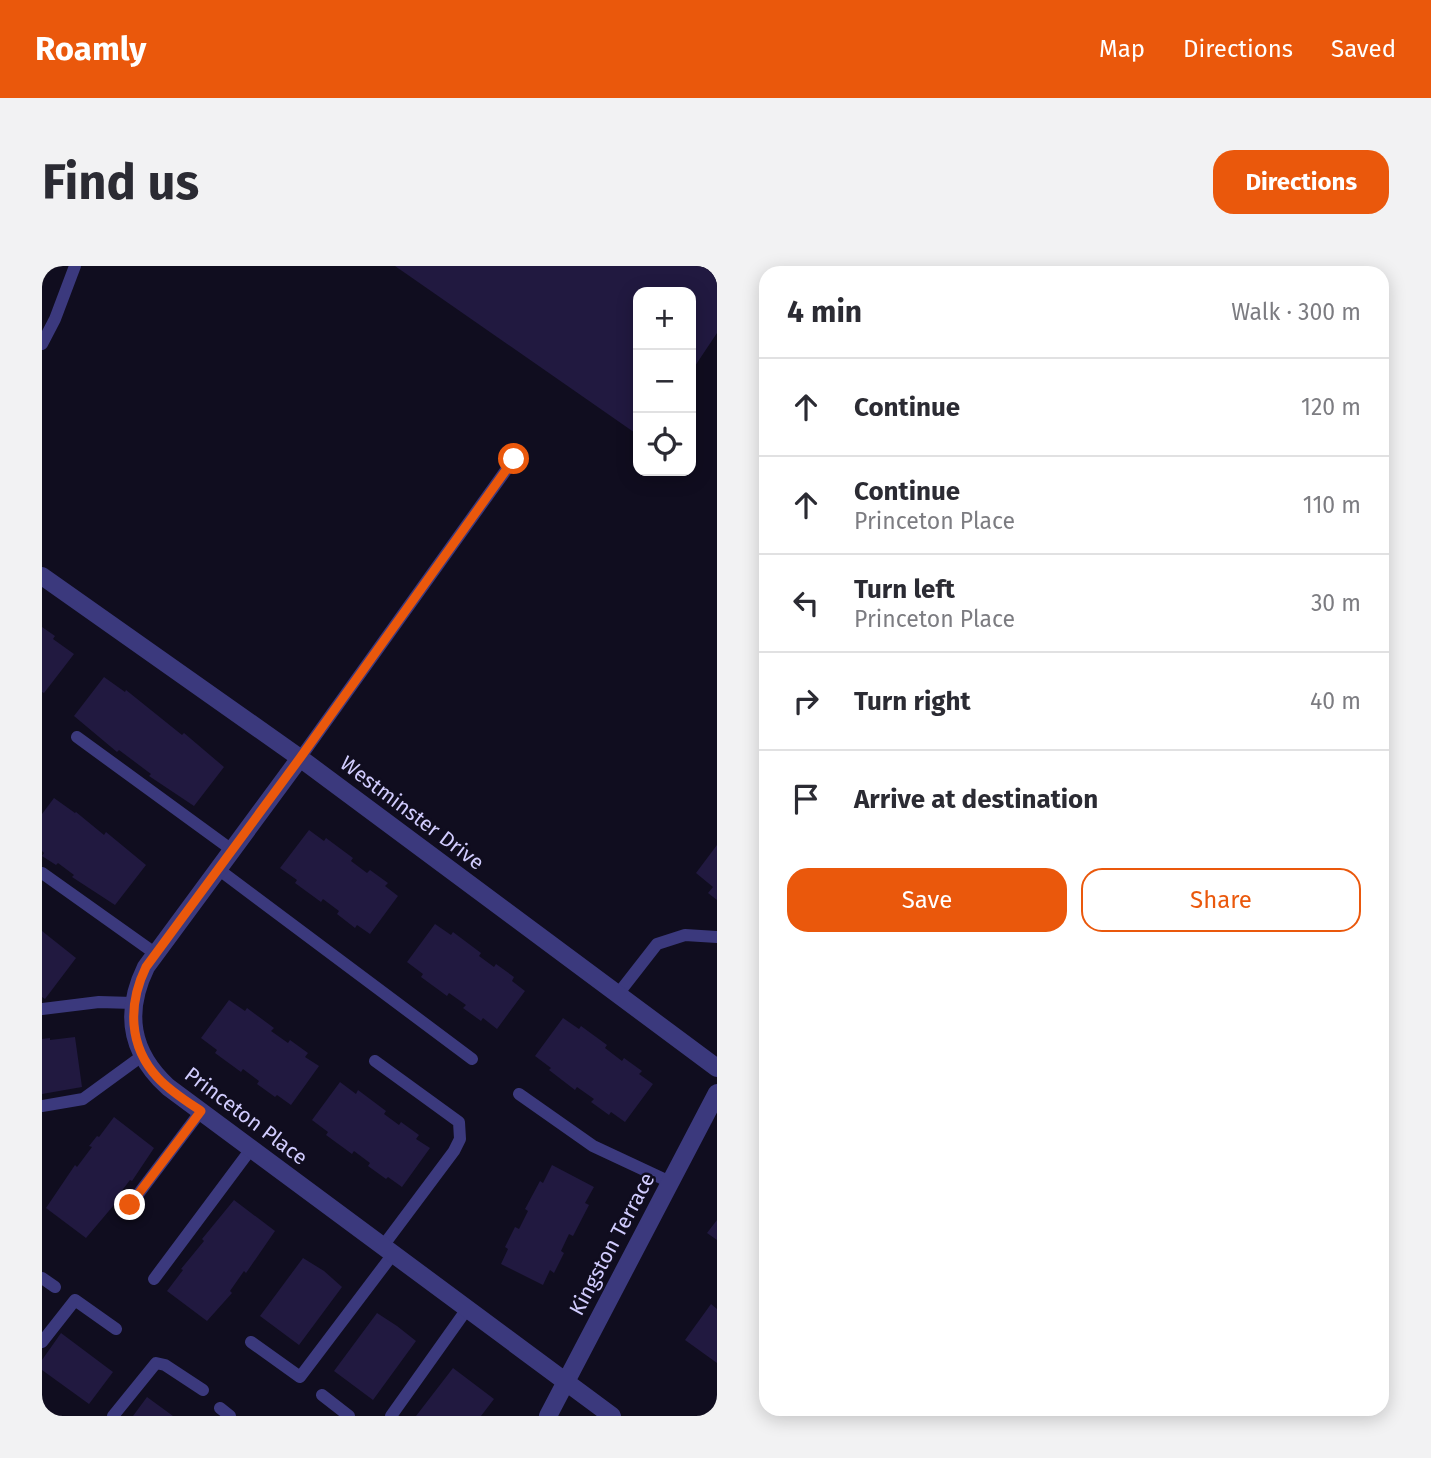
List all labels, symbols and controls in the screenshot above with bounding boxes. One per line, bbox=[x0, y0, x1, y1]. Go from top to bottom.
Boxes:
text: Roamly bbox=[35, 29, 146, 69]
text: Map bbox=[1099, 35, 1145, 63]
text: Directions bbox=[1183, 35, 1293, 63]
text: Saved bbox=[1331, 35, 1396, 63]
button: Directions bbox=[1213, 150, 1389, 214]
text: Find us bbox=[42, 153, 199, 212]
map controls bbox=[633, 287, 696, 476]
button: + bbox=[633, 287, 696, 350]
text: 4 min bbox=[787, 294, 862, 330]
text: Walk · 300 m bbox=[1231, 298, 1361, 326]
button: − bbox=[633, 350, 696, 413]
icon: ahead bbox=[787, 388, 825, 426]
text: Continue bbox=[854, 392, 960, 423]
text: 120 m bbox=[1301, 393, 1361, 421]
button: locate bbox=[633, 413, 696, 476]
route start bbox=[498, 443, 529, 474]
text: Continue bbox=[854, 476, 960, 507]
icon: ahead bbox=[787, 486, 825, 524]
text: 110 m bbox=[1303, 491, 1361, 519]
text: Princeton Place bbox=[854, 507, 1015, 535]
text: Turn left bbox=[854, 574, 955, 605]
icon: left bbox=[787, 584, 825, 622]
text: 30 m bbox=[1311, 589, 1361, 617]
text: Princeton Place bbox=[854, 605, 1015, 633]
icon: right bbox=[787, 682, 825, 720]
text: Turn right bbox=[854, 686, 971, 717]
text: 40 m bbox=[1310, 687, 1361, 715]
street label: Westminster Drive bbox=[335, 750, 489, 876]
icon: arrive bbox=[787, 780, 825, 818]
text: Arrive at destination bbox=[854, 784, 1098, 815]
button: Save bbox=[787, 868, 1067, 932]
button: Share bbox=[1081, 868, 1361, 932]
street label: Princeton Place bbox=[179, 1061, 313, 1171]
street label: Kingston Terrace bbox=[564, 1168, 660, 1320]
route end bbox=[114, 1189, 145, 1220]

